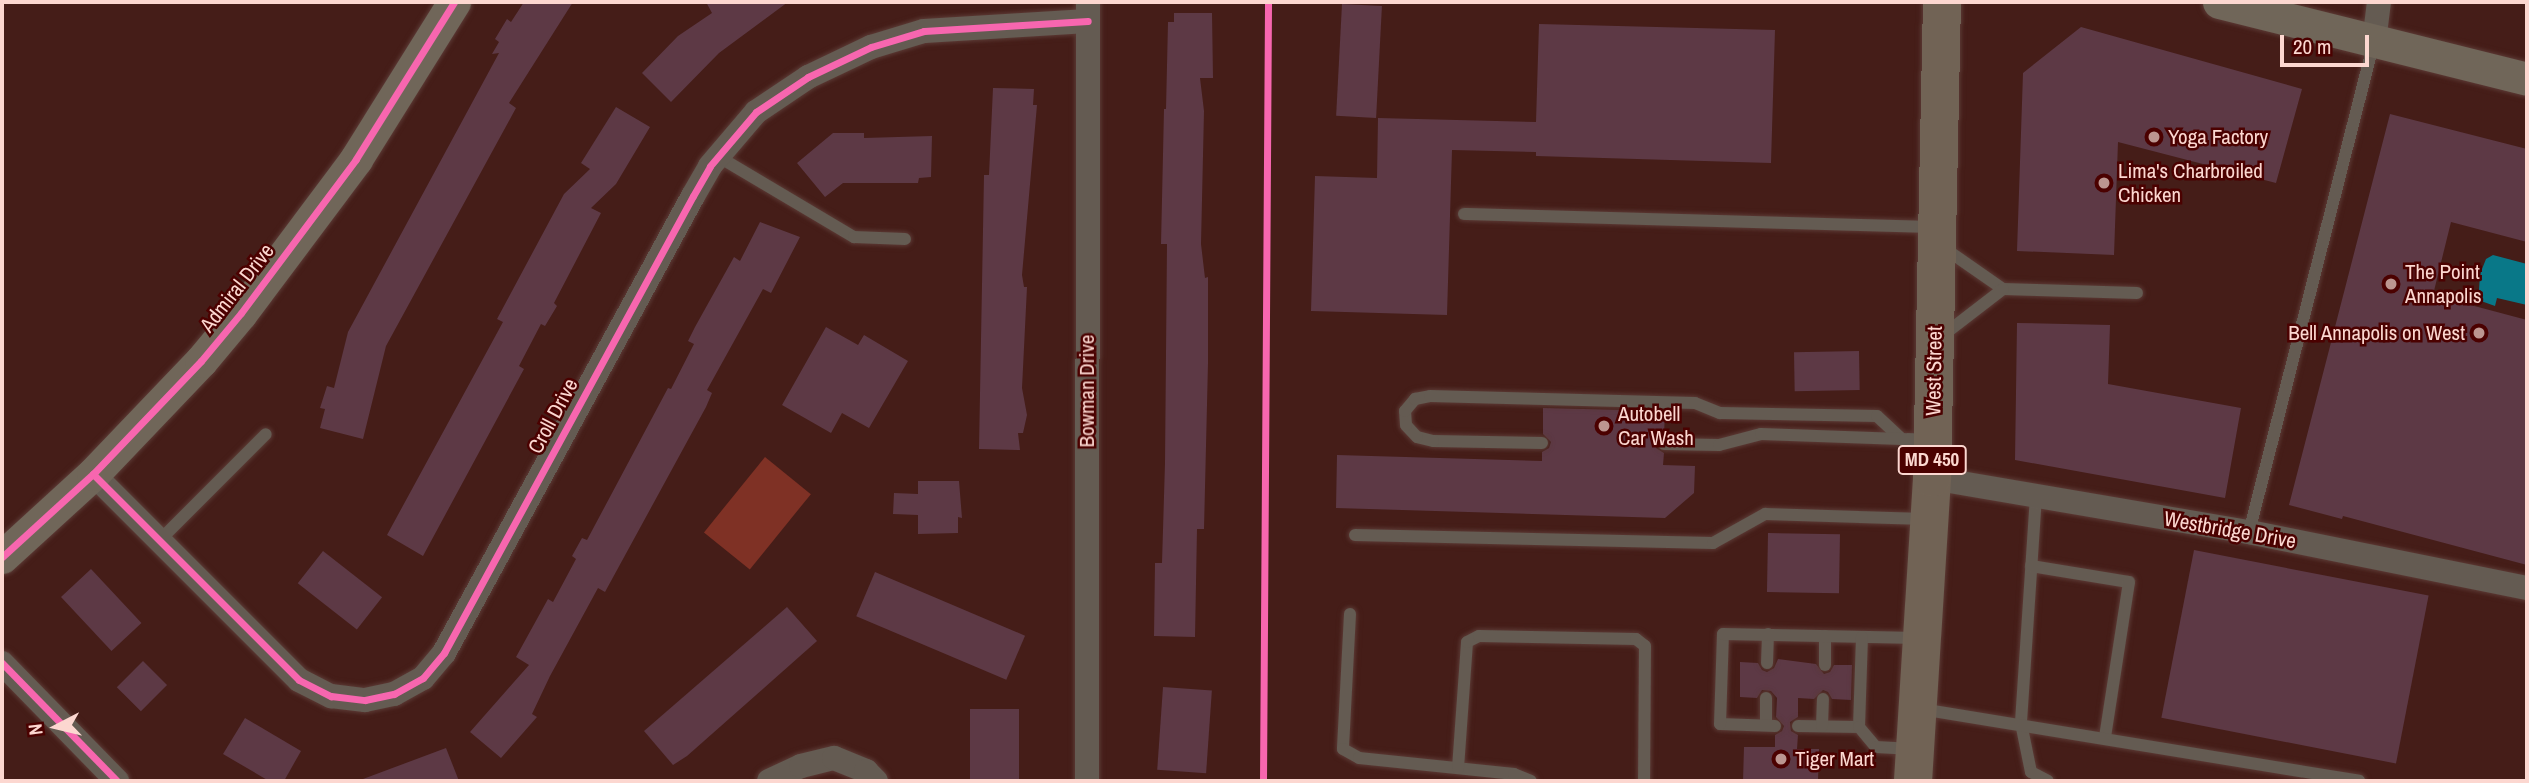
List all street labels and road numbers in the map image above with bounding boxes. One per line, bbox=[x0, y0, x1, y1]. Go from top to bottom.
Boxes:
street label: Admiral Drive bbox=[195, 239, 279, 337]
street label: West Street bbox=[1921, 326, 1947, 416]
street label: Bowman Drive bbox=[1074, 335, 1100, 447]
street label: Croll Drive bbox=[523, 374, 583, 458]
road number: MD 450 bbox=[1897, 444, 1967, 475]
street label: Westbridge Drive bbox=[2162, 506, 2298, 554]

